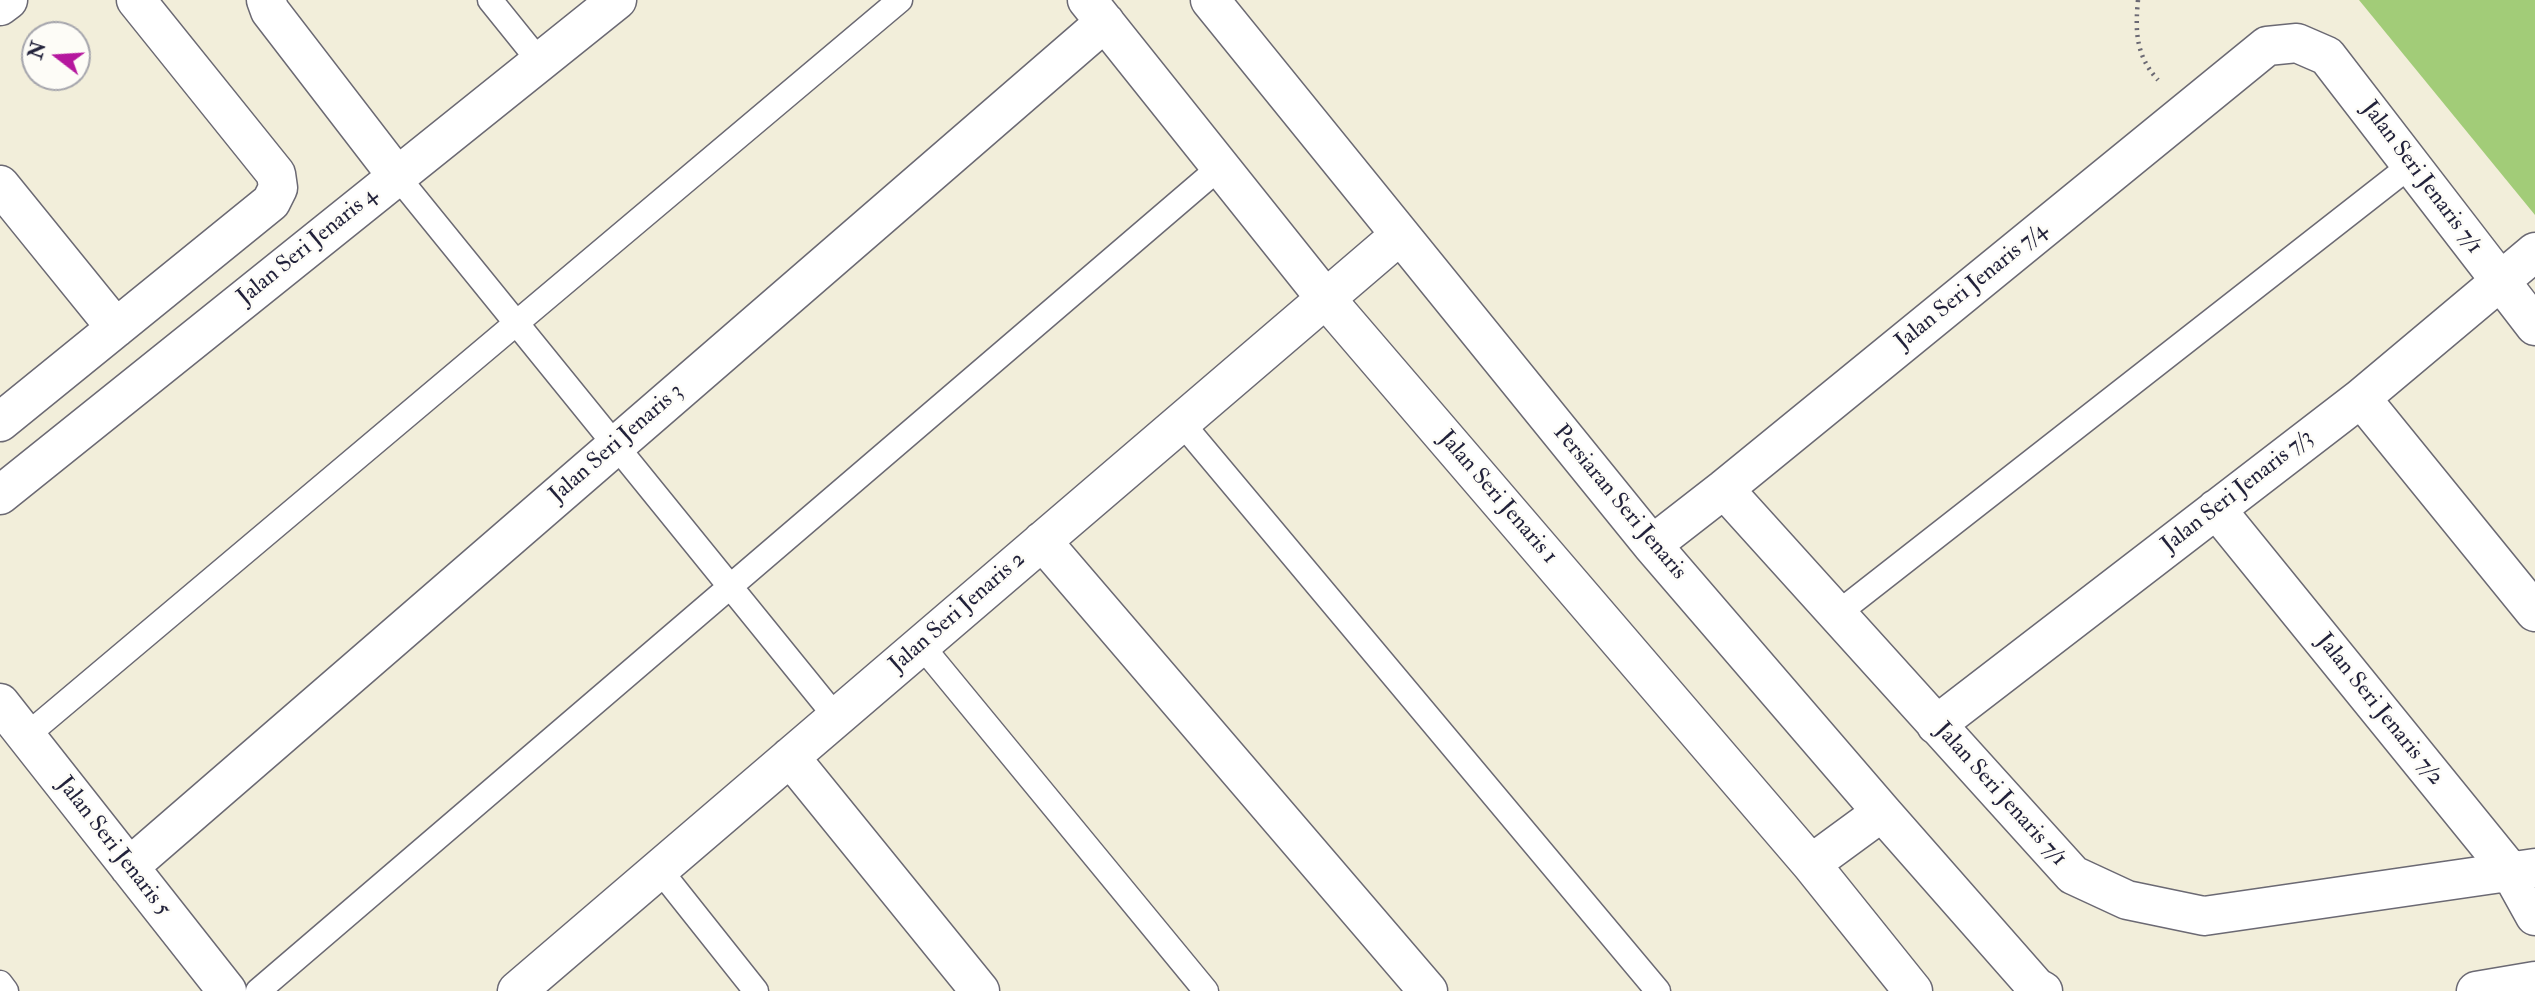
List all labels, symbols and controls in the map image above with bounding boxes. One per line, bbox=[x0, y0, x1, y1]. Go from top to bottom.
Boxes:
north arrow bbox=[21, 21, 91, 91]
text: N bbox=[24, 39, 52, 62]
street label: Jalan Seri Jenaris 7/1 bbox=[2355, 96, 2487, 260]
street label: Jalan Seri Jenaris 4 bbox=[233, 182, 383, 312]
street label: Jalan Seri Jenaris 7/4 bbox=[1890, 217, 2054, 357]
street label: Jalan Seri Jenaris 3 bbox=[544, 378, 690, 510]
street label: Persiaran Seri Jenaris bbox=[1546, 420, 1692, 586]
street label: Jalan Seri Jenaris 7/3 bbox=[2157, 424, 2319, 560]
street label: Jalan Seri Jenaris 1 bbox=[1432, 426, 1562, 570]
street label: Jalan Seri Jenaris 2 bbox=[884, 546, 1032, 680]
street label: Jalan Seri Jenaris 7/2 bbox=[2309, 628, 2449, 792]
street label: Jalan Seri Jenaris 7/1 bbox=[1928, 717, 2072, 873]
street label: Jalan Seri Jenaris 5 bbox=[50, 772, 176, 922]

